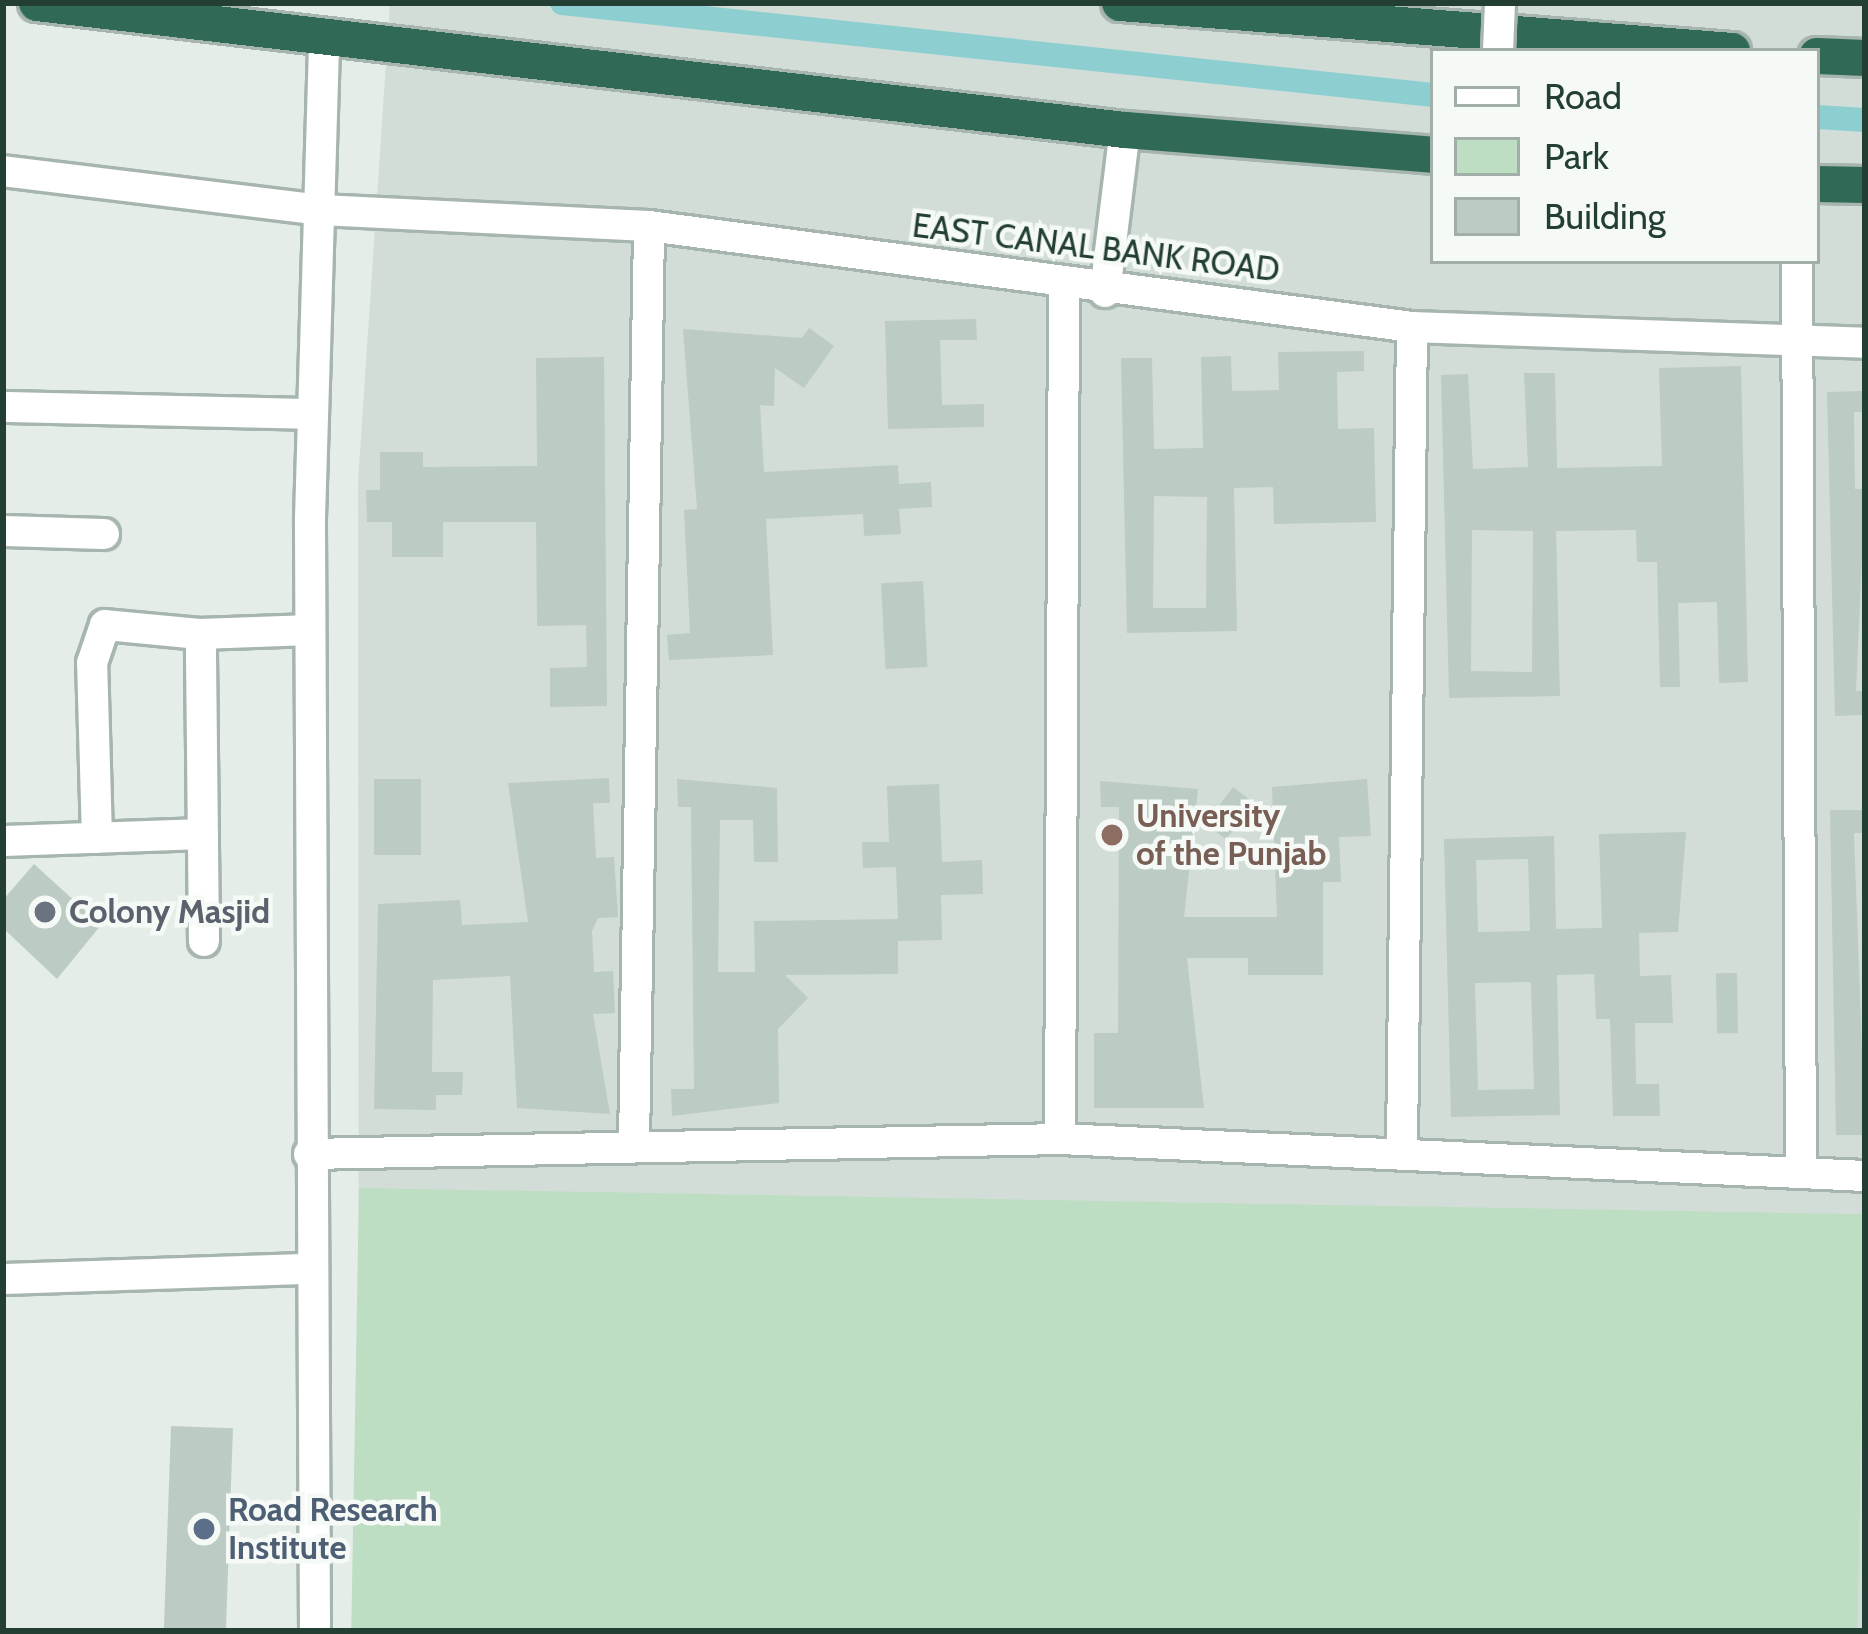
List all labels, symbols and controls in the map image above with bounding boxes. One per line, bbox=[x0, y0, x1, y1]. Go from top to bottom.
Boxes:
legend bbox=[1430, 48, 1820, 264]
text: Road bbox=[1544, 74, 1622, 118]
text: Park bbox=[1544, 134, 1609, 178]
text: Building bbox=[1544, 194, 1666, 238]
street label: EAST CANAL BANK ROAD bbox=[910, 206, 1282, 290]
place label: University of the Punjab bbox=[1136, 796, 1326, 874]
marker: University of the Punjab bbox=[1099, 822, 1125, 848]
place label: Colony Masjid bbox=[69, 892, 270, 932]
marker: Colony Masjid bbox=[32, 899, 58, 925]
place label: Road Research Institute bbox=[228, 1490, 438, 1568]
marker: Road Research Institute bbox=[191, 1516, 217, 1542]

